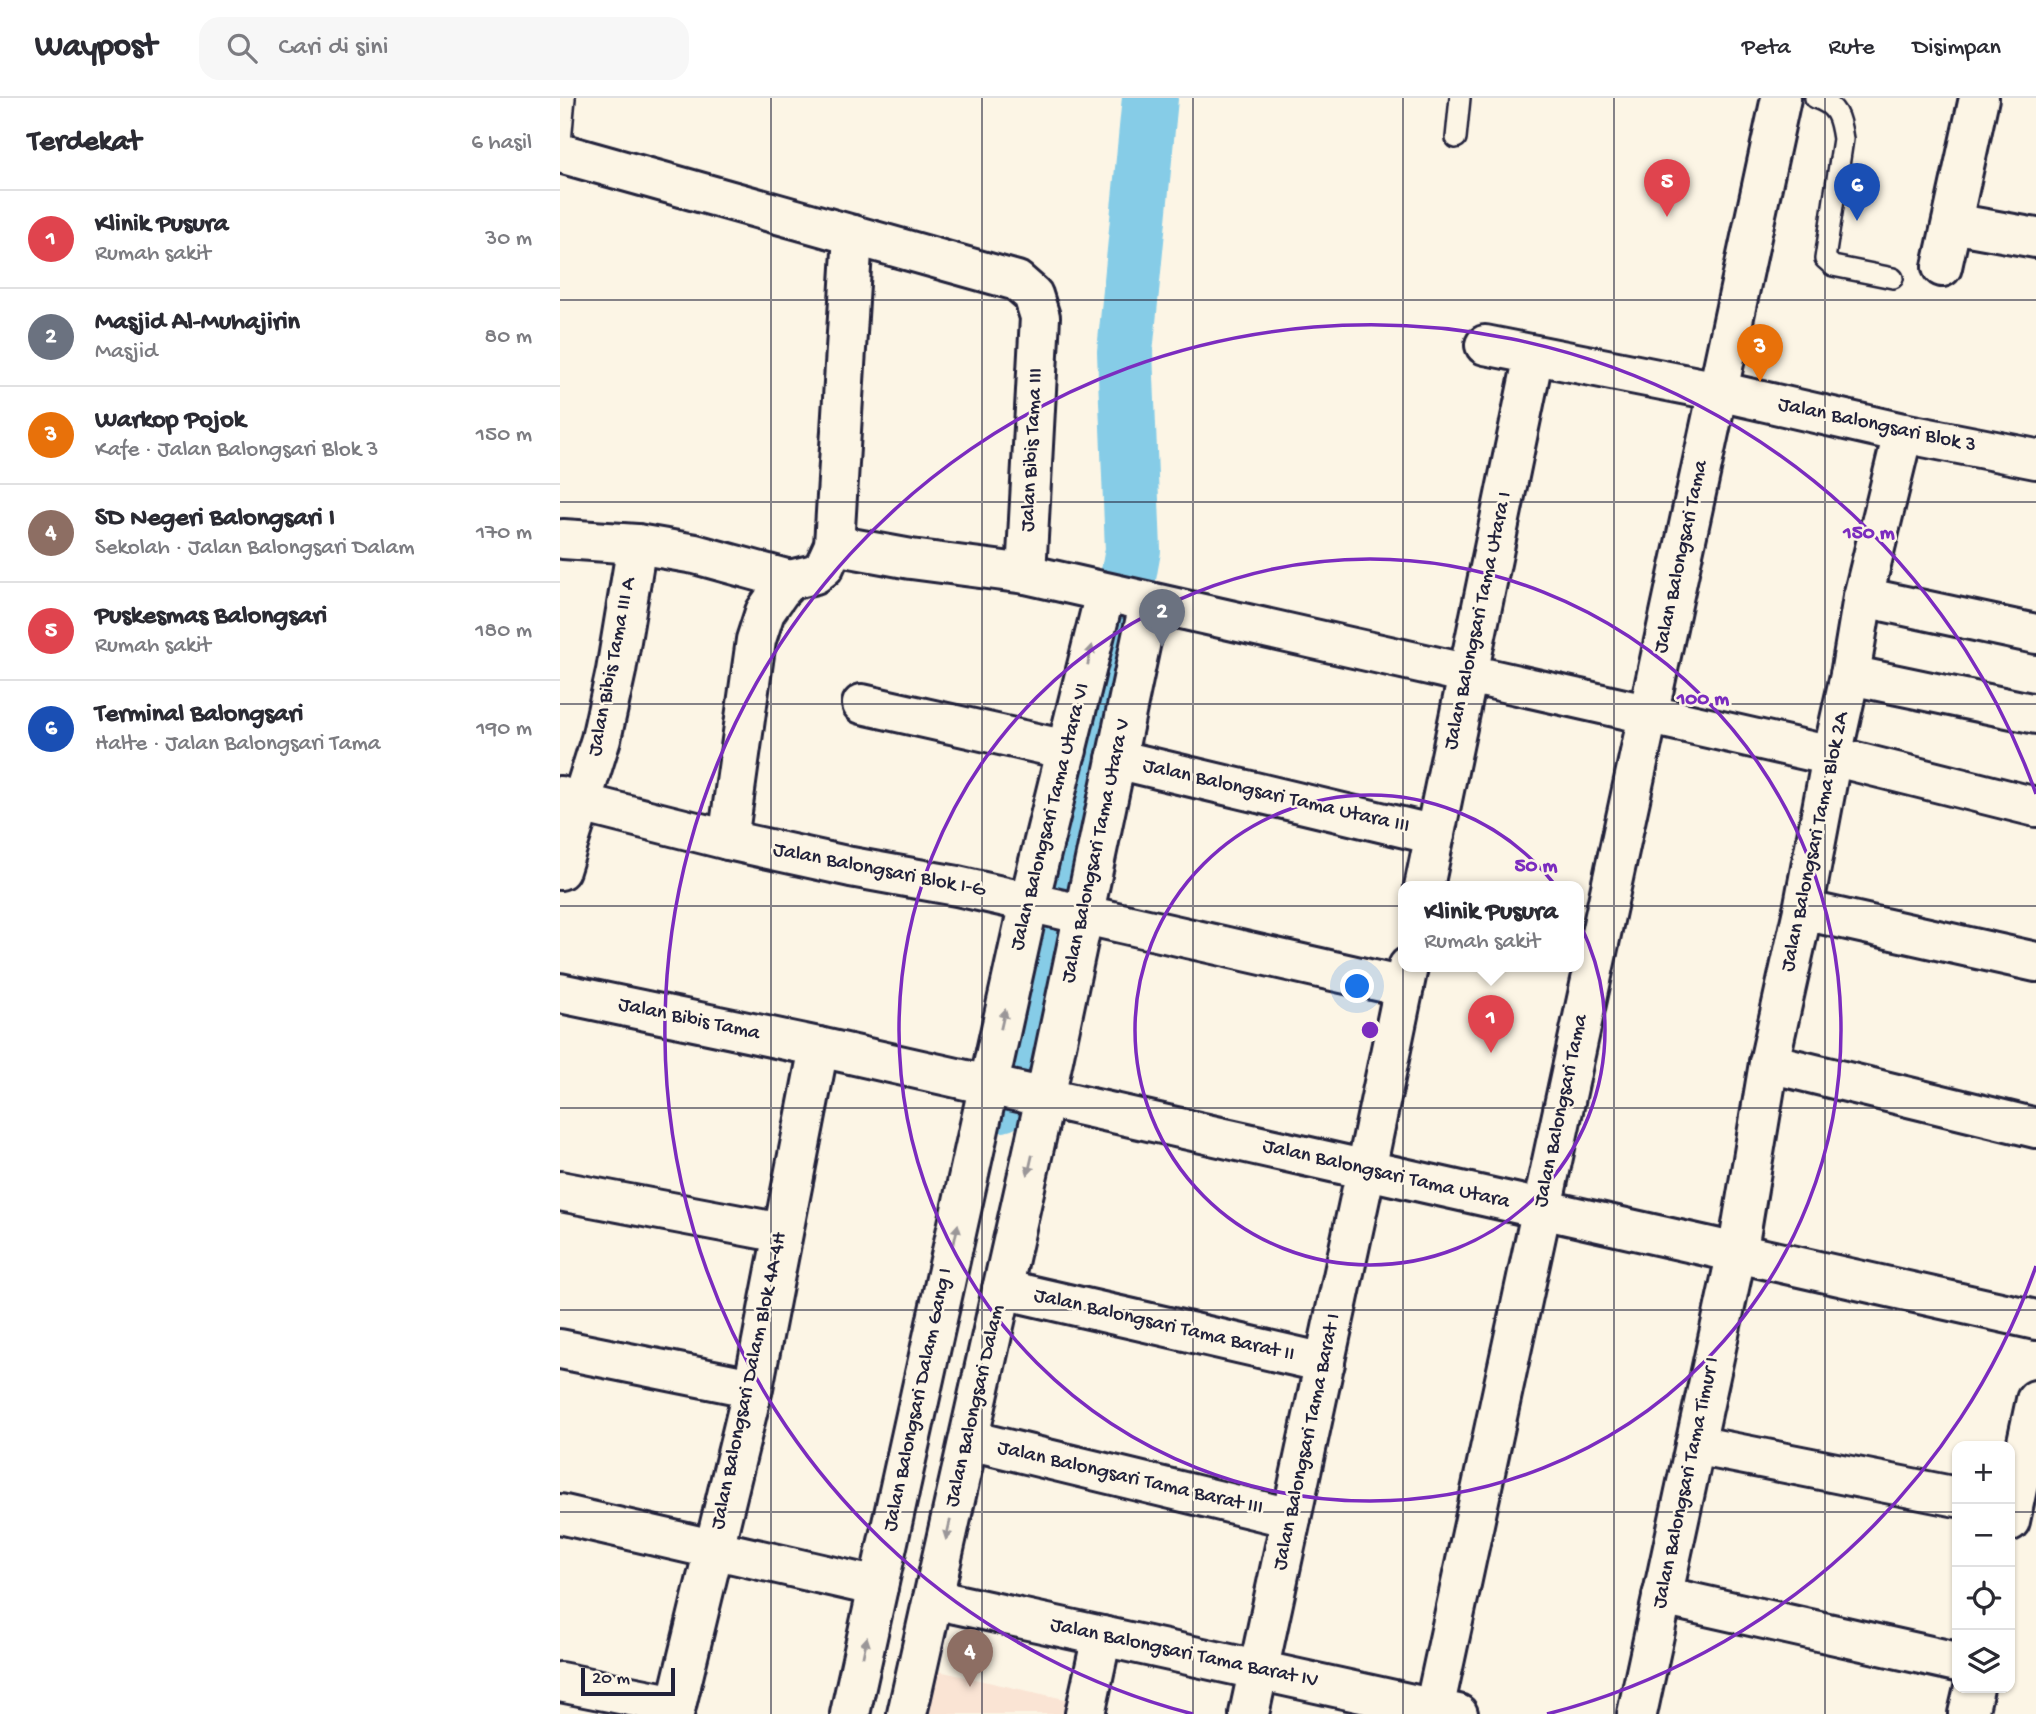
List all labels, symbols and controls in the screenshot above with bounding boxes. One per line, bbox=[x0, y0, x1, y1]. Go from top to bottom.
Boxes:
search box bbox=[199, 17, 689, 80]
text: Waypost bbox=[35, 29, 157, 67]
icon: search bbox=[223, 29, 261, 67]
text: Cari di sini bbox=[279, 33, 388, 64]
text: Peta bbox=[1742, 34, 1791, 63]
text: Rute bbox=[1829, 34, 1875, 63]
text: Disimpan bbox=[1913, 34, 2001, 63]
text: Terdekat bbox=[28, 126, 141, 161]
text: 6 hasil bbox=[471, 130, 532, 157]
pin: 5 bbox=[1644, 159, 1690, 217]
pin: 6 bbox=[1834, 163, 1880, 221]
text: Klinik Pusura bbox=[95, 210, 228, 241]
text: 1 bbox=[46, 226, 56, 253]
text: 30 m bbox=[485, 226, 532, 253]
text: Rumah sakit bbox=[95, 241, 211, 268]
text: Masjid Al-Muhajirin bbox=[95, 308, 300, 339]
text: 2 bbox=[45, 324, 57, 351]
text: 80 m bbox=[485, 324, 532, 351]
pin: 3 bbox=[1737, 324, 1783, 382]
text: Masjid bbox=[95, 339, 157, 366]
street label: Jalan Bibis Tama III bbox=[1016, 367, 1050, 533]
street label: Jalan Balongsari Blok 3 bbox=[1776, 393, 1978, 459]
text: Warkop Pojok bbox=[95, 406, 245, 437]
text: 3 bbox=[45, 422, 57, 449]
text: 150 m bbox=[476, 422, 532, 449]
text: Kafe · Jalan Balongsari Blok 3 bbox=[95, 437, 378, 464]
street label: Jalan Balongsari Tama bbox=[1649, 457, 1715, 656]
street label: Jalan Balongsari Tama Utara I bbox=[1439, 490, 1519, 752]
text: SD Negeri Balongsari I bbox=[95, 504, 335, 535]
text: 4 bbox=[46, 520, 56, 547]
text: 170 m bbox=[476, 520, 532, 547]
text: 150 m bbox=[1842, 522, 1895, 547]
text: Sekolah · Jalan Balongsari Dalam bbox=[95, 535, 414, 562]
street label: Jalan Bibis Tama III A bbox=[583, 574, 643, 758]
pin: 2 bbox=[1139, 589, 1185, 647]
text: Puskesmas Balongsari bbox=[95, 602, 327, 633]
text: 5 bbox=[45, 618, 57, 645]
text: 180 m bbox=[475, 618, 532, 645]
text: Rumah sakit bbox=[95, 633, 211, 660]
one-way arrow bbox=[1085, 644, 1096, 666]
street label: Jalan Balongsari Tama Utara VI bbox=[1006, 681, 1096, 953]
text: 100 m bbox=[1676, 688, 1729, 713]
text: Terminal Balongsari bbox=[95, 700, 303, 731]
street label: Jalan Balongsari Tama Blok 2A bbox=[1776, 708, 1856, 974]
text: 6 bbox=[45, 716, 57, 743]
text: 190 m bbox=[476, 716, 532, 743]
street label: Jalan Balongsari Tama Utara V bbox=[1057, 717, 1137, 985]
text: Halte · Jalan Balongsari Tama bbox=[95, 731, 381, 758]
street label: Jalan Balongsari Tama Utara III bbox=[1140, 754, 1412, 840]
street label: Jalan Balongsari Blok I-G bbox=[771, 838, 988, 904]
text: 50 m bbox=[1515, 855, 1558, 880]
popup bbox=[1398, 881, 1584, 972]
text: Klinik Pusura bbox=[1424, 898, 1558, 929]
text: Rumah sakit bbox=[1424, 929, 1540, 956]
your location bbox=[1340, 969, 1374, 1003]
street label: Jalan Bibis Tama bbox=[616, 993, 763, 1047]
pin: 1 bbox=[1468, 995, 1514, 1053]
one-way arrow bbox=[998, 1008, 1009, 1030]
street label: Jalan Balongsari Tama bbox=[1529, 1011, 1595, 1210]
centre of rings bbox=[1358, 1018, 1382, 1042]
street label: Jalan Balongsari Tama Utara bbox=[1260, 1134, 1513, 1216]
one-way arrow bbox=[1024, 1154, 1035, 1176]
one-way arrow bbox=[950, 1223, 961, 1245]
street label: Jalan Balongsari Dalam Blok 4A-4H bbox=[706, 1229, 794, 1532]
street label: Jalan Balongsari Dalam Gang I bbox=[879, 1266, 959, 1534]
street label: Jalan Balongsari Tama Barat II bbox=[1031, 1284, 1297, 1368]
street label: Jalan Balongsari Dalam bbox=[941, 1302, 1011, 1510]
street label: Jalan Balongsari Tama Barat I bbox=[1269, 1311, 1347, 1573]
street label: Jalan Balongsari Tama Timur I bbox=[1648, 1355, 1726, 1611]
street label: Jalan Balongsari Tama Barat III bbox=[995, 1436, 1265, 1522]
map controls bbox=[1952, 1441, 2015, 1693]
button: + bbox=[1952, 1441, 2015, 1504]
button: − bbox=[1952, 1504, 2015, 1567]
one-way arrow bbox=[943, 1519, 954, 1541]
button: locate bbox=[1952, 1567, 2015, 1630]
street label: Jalan Balongsari Tama Barat IV bbox=[1048, 1613, 1320, 1695]
pin: 4 bbox=[947, 1629, 993, 1687]
button: layers bbox=[1952, 1630, 2015, 1693]
one-way arrow bbox=[859, 1636, 870, 1658]
scale bar bbox=[581, 1665, 676, 1697]
text: 20 m bbox=[592, 1668, 630, 1691]

